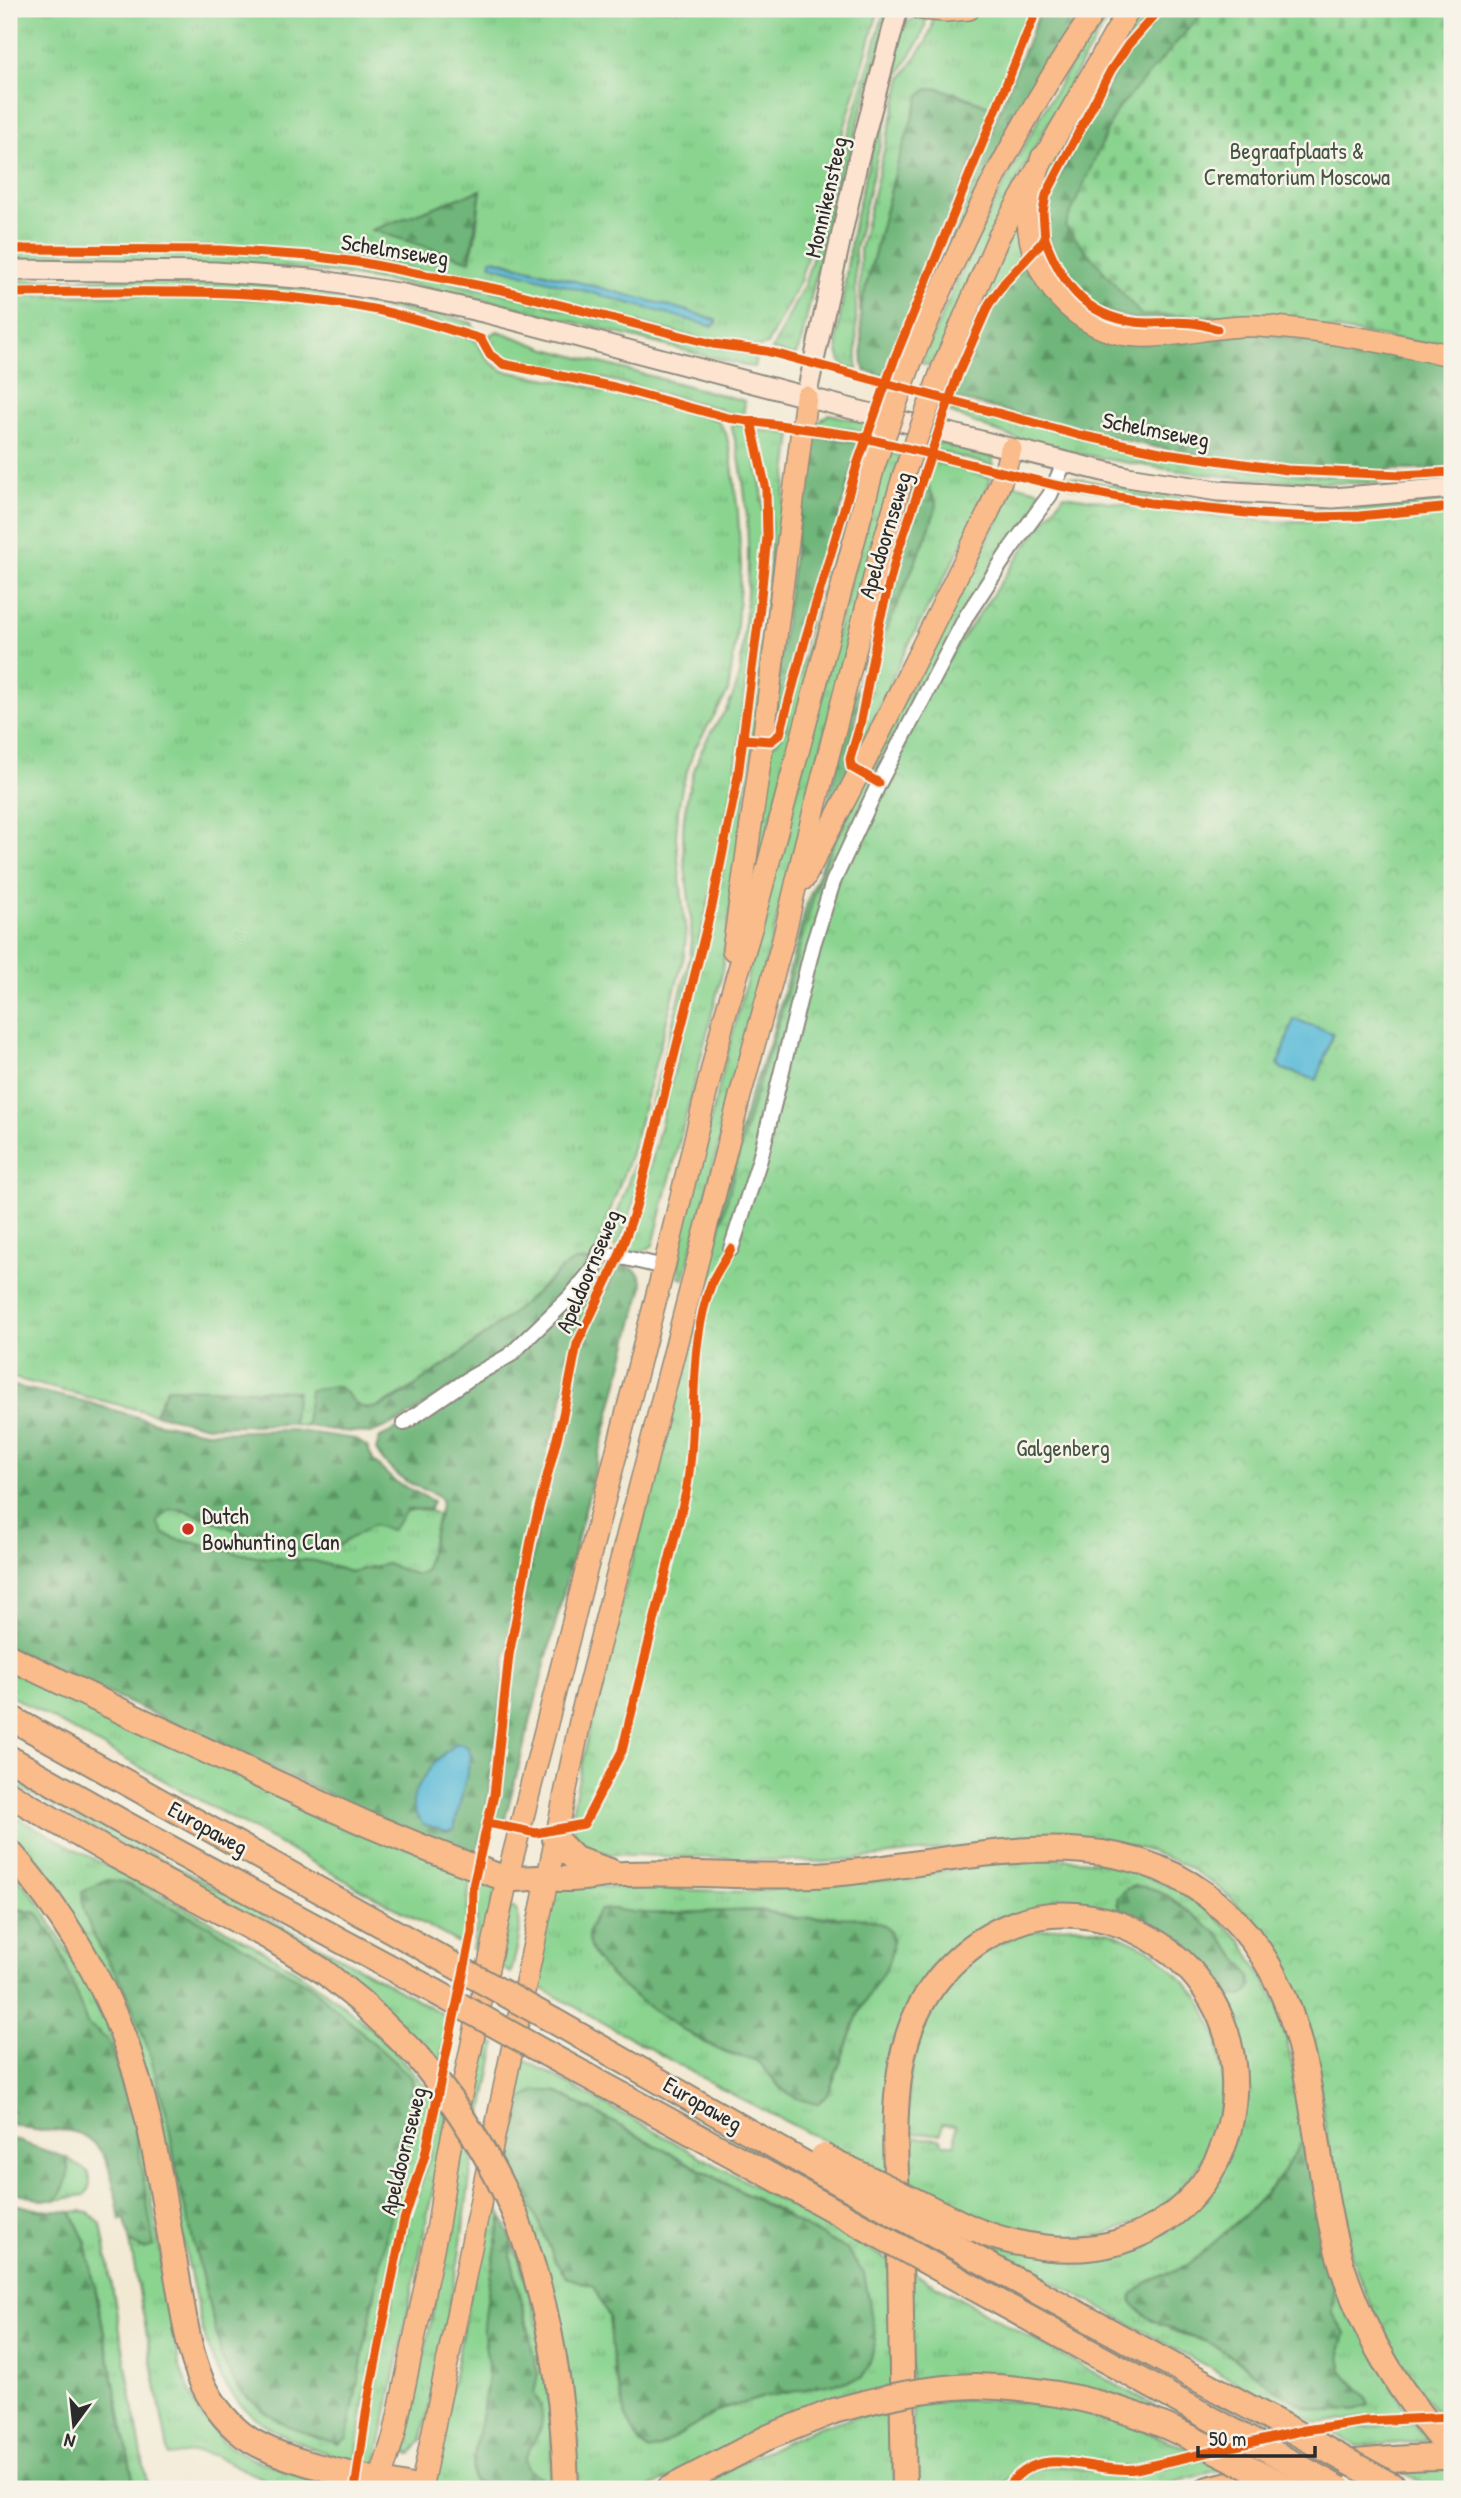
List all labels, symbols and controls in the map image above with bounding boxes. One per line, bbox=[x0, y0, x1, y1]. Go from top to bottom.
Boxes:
street label: Monnikensteeg bbox=[797, 133, 854, 260]
park label: Begraafplaats & Crematorium Moscowa bbox=[1204, 135, 1390, 192]
street label: Schelmseweg bbox=[339, 226, 451, 273]
street label: Schelmseweg bbox=[1100, 404, 1212, 455]
street label: Apeldoornseweg bbox=[851, 468, 919, 602]
street label: Apeldoornseweg bbox=[548, 1204, 627, 1337]
park label: Galgenberg bbox=[1016, 1432, 1110, 1463]
place label: Dutch Bowhunting Clan bbox=[202, 1500, 340, 1557]
marker: Dutch Bowhunting Clan bbox=[180, 1521, 196, 1537]
street label: Europaweg bbox=[163, 1793, 254, 1862]
street label: Europaweg bbox=[658, 2069, 748, 2139]
street label: Apeldoornseweg bbox=[372, 2083, 433, 2218]
north arrow bbox=[38, 2390, 108, 2460]
scale bar bbox=[1198, 2414, 1316, 2458]
text: 50 m bbox=[1209, 2424, 1246, 2453]
text: N bbox=[61, 2428, 78, 2455]

